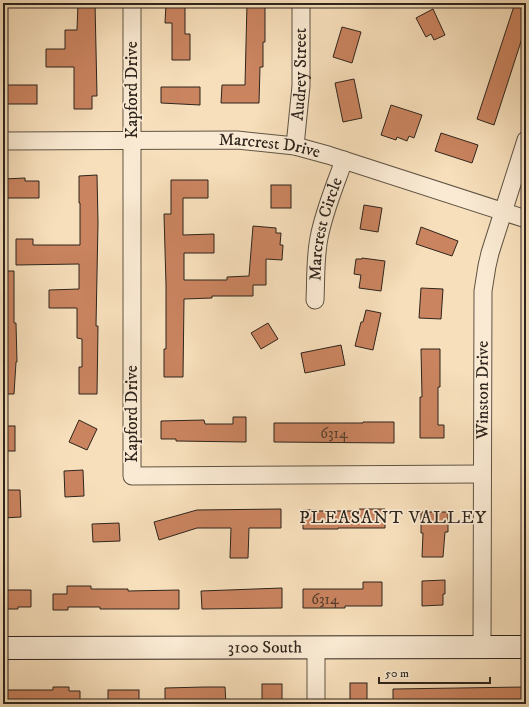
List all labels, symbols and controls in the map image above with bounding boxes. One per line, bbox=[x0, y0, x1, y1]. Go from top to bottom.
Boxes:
street label: Audrey Street bbox=[287, 27, 312, 122]
street label: Kapford Drive bbox=[121, 41, 143, 139]
street label: Marcrest Drive bbox=[219, 129, 323, 163]
street label: Marcrest Circle bbox=[305, 174, 348, 281]
street label: Winston Drive bbox=[472, 341, 494, 440]
street label: Kapford Drive bbox=[121, 365, 143, 463]
house number: 6314 bbox=[320, 424, 348, 443]
district label: PLEASANT VALLEY bbox=[299, 507, 487, 529]
house number: 6314 bbox=[311, 590, 339, 609]
street label: 3100 South bbox=[228, 636, 302, 659]
scale bar bbox=[379, 659, 490, 685]
text: 50 m bbox=[385, 666, 409, 681]

